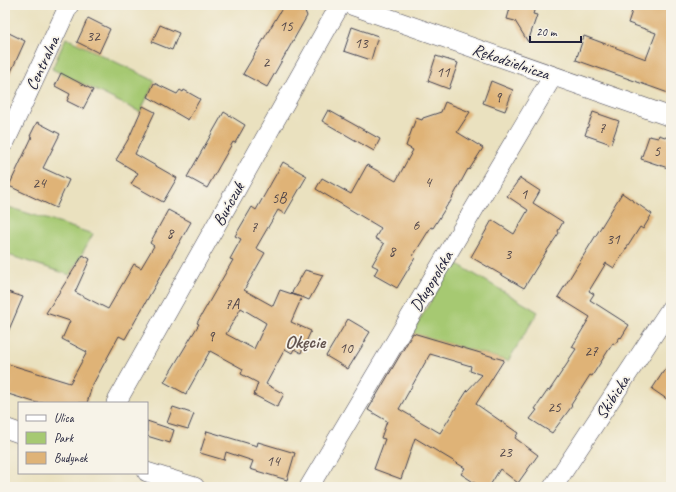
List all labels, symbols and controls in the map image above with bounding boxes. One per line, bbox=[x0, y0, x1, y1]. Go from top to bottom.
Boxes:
house number: 15 bbox=[279, 17, 294, 36]
scale bar bbox=[530, 18, 581, 44]
text: 20 m bbox=[536, 24, 558, 40]
house number: 32 bbox=[86, 27, 101, 46]
street label: Centralna bbox=[21, 31, 65, 94]
house number: 13 bbox=[354, 34, 369, 53]
street label: Rękodzielnicza bbox=[470, 39, 553, 85]
house number: 2 bbox=[263, 53, 271, 72]
house number: 11 bbox=[436, 63, 451, 82]
house number: 9 bbox=[495, 88, 503, 107]
house number: 7 bbox=[599, 119, 607, 138]
house number: 5 bbox=[654, 142, 662, 161]
house number: 4 bbox=[425, 173, 433, 192]
house number: 24 bbox=[32, 174, 47, 193]
street label: Buńczuk bbox=[208, 177, 250, 230]
house number: 1 bbox=[521, 185, 529, 204]
house number: 5B bbox=[272, 189, 287, 208]
house number: 6 bbox=[413, 216, 421, 235]
house number: 7 bbox=[251, 218, 259, 237]
house number: 8 bbox=[167, 224, 175, 243]
house number: 31 bbox=[606, 230, 621, 249]
house number: 8 bbox=[389, 242, 397, 261]
house number: 3 bbox=[505, 245, 513, 264]
street label: Długopolska bbox=[405, 246, 458, 315]
house number: 7A bbox=[225, 295, 241, 314]
house number: 9 bbox=[208, 327, 216, 346]
district label: Okęcie bbox=[285, 330, 327, 354]
house number: 10 bbox=[339, 339, 354, 358]
house number: 27 bbox=[584, 342, 599, 361]
street label: Skibicka bbox=[591, 370, 635, 423]
house number: 25 bbox=[547, 398, 562, 417]
legend bbox=[18, 402, 148, 474]
text: Ulica bbox=[54, 410, 75, 426]
text: Park bbox=[54, 430, 75, 446]
house number: 23 bbox=[498, 443, 513, 462]
text: Budynek bbox=[54, 450, 89, 466]
house number: 14 bbox=[266, 452, 281, 471]

